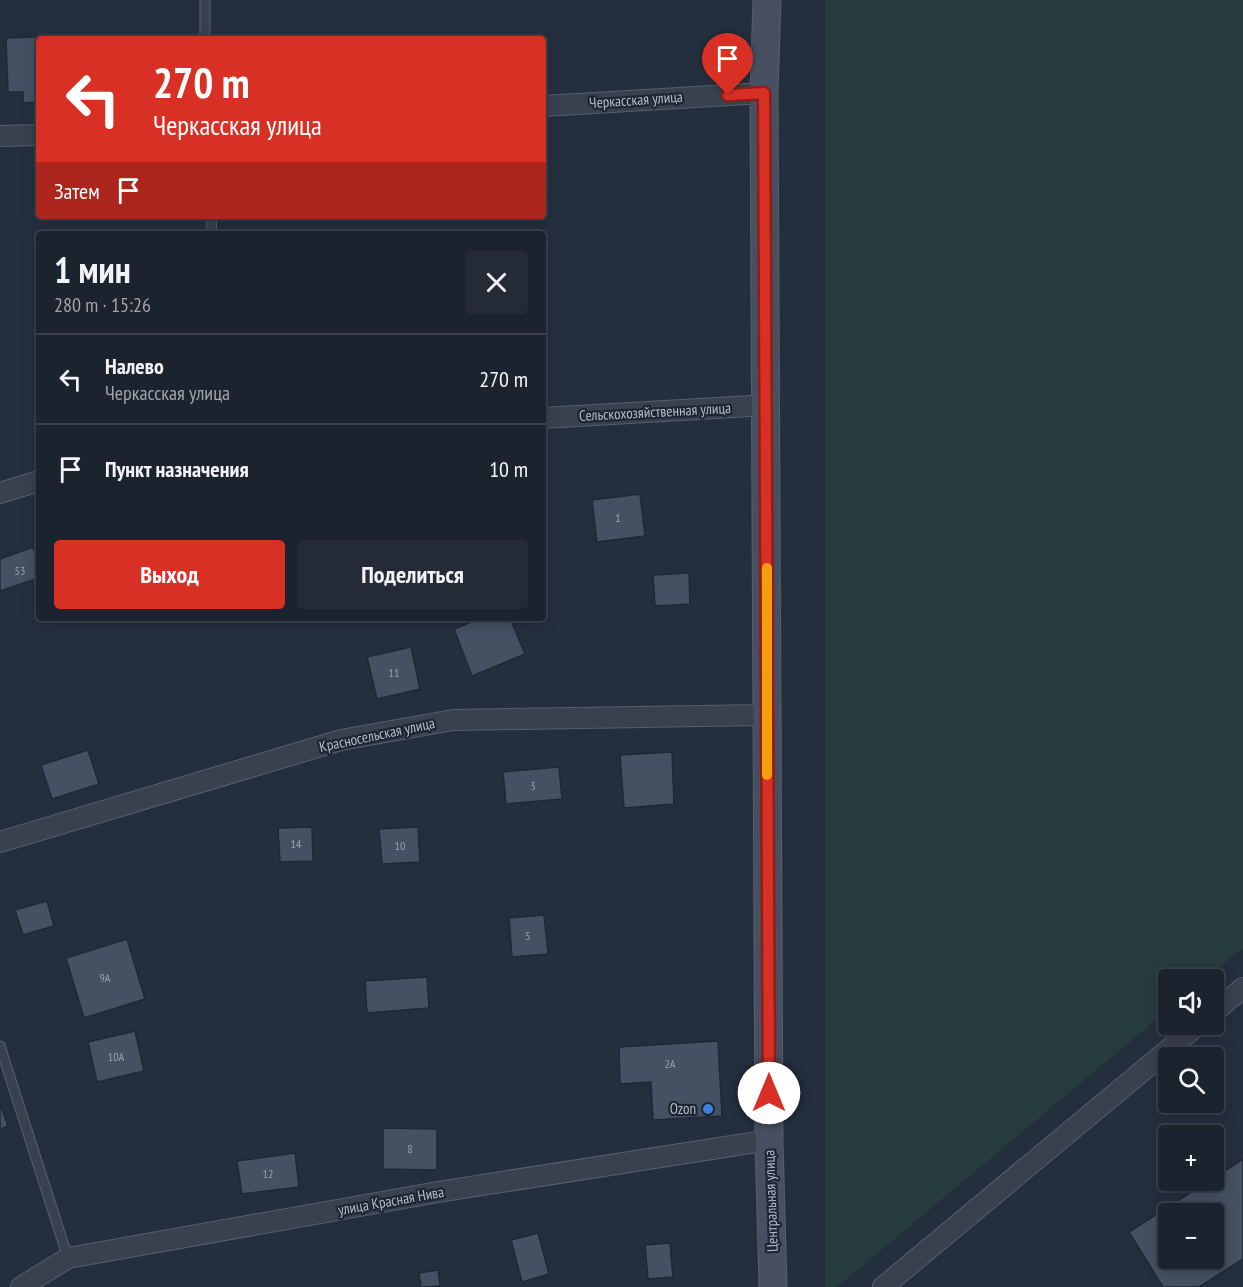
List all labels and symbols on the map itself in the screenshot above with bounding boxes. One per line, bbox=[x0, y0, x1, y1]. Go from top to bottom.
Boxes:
pin bbox=[702, 33, 753, 95]
street label: Черкасская улица bbox=[589, 87, 683, 112]
street label: Сельскохозяйственная улица bbox=[578, 398, 732, 425]
house number: 1 bbox=[615, 510, 621, 525]
house number: 53 bbox=[15, 563, 25, 578]
house number: 11 bbox=[389, 665, 399, 680]
street label: Красносельская улица bbox=[317, 713, 436, 756]
house number: 3 bbox=[530, 778, 536, 793]
house number: 14 bbox=[291, 836, 302, 851]
house number: 10 bbox=[395, 838, 405, 853]
house number: 5 bbox=[525, 928, 531, 943]
house number: 9А bbox=[99, 970, 111, 985]
house number: 10А bbox=[108, 1049, 125, 1064]
house number: 2А bbox=[664, 1056, 676, 1071]
position arrow bbox=[737, 1061, 801, 1125]
place label: Ozon bbox=[670, 1099, 696, 1118]
marker: Ozon bbox=[701, 1102, 715, 1116]
house number: 8 bbox=[407, 1141, 413, 1156]
street label: Центральная улица bbox=[759, 1150, 782, 1252]
house number: 12 bbox=[263, 1166, 273, 1181]
street label: улица Красная Нива bbox=[336, 1182, 445, 1219]

